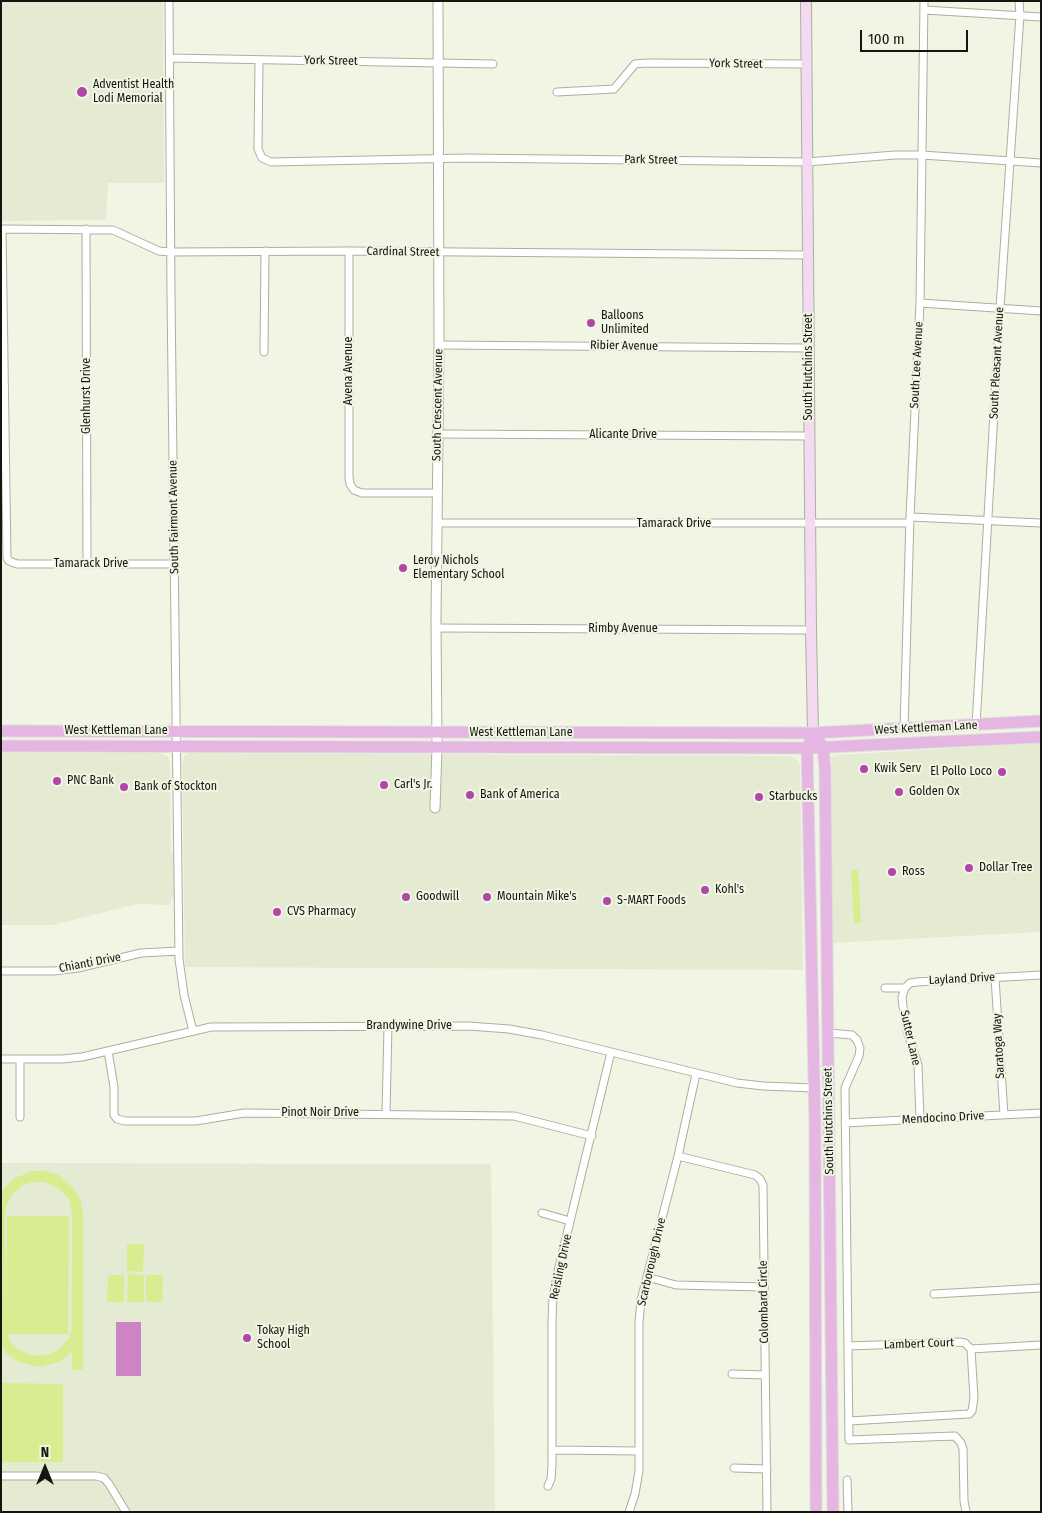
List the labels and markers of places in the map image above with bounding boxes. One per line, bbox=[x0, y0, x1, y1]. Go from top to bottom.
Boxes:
place label: Adventist Health Lodi Memorial bbox=[93, 78, 174, 106]
marker: Adventist Health Lodi Memorial bbox=[75, 85, 89, 99]
place label: Balloons Unlimited bbox=[601, 309, 649, 337]
marker: Balloons Unlimited bbox=[585, 317, 597, 329]
place label: Leroy Nichols Elementary School bbox=[413, 554, 504, 582]
marker: Leroy Nichols Elementary School bbox=[397, 562, 409, 574]
place label: Kwik Serv bbox=[874, 762, 921, 776]
marker: Kwik Serv bbox=[858, 763, 870, 775]
place label: El Pollo Loco bbox=[930, 765, 992, 779]
marker: El Pollo Loco bbox=[996, 766, 1008, 778]
place label: PNC Bank bbox=[67, 774, 114, 788]
marker: PNC Bank bbox=[51, 775, 63, 787]
place label: Carl's Jr. bbox=[394, 778, 432, 792]
marker: Carl's Jr. bbox=[378, 779, 390, 791]
place label: Bank of Stockton bbox=[134, 780, 217, 794]
marker: Bank of Stockton bbox=[118, 781, 130, 793]
place label: Golden Ox bbox=[909, 785, 959, 799]
marker: Golden Ox bbox=[893, 786, 905, 798]
place label: Bank of America bbox=[480, 788, 560, 802]
marker: Bank of America bbox=[464, 789, 476, 801]
place label: Starbucks bbox=[769, 790, 817, 804]
marker: Starbucks bbox=[753, 791, 765, 803]
place label: Dollar Tree bbox=[979, 861, 1032, 875]
marker: Dollar Tree bbox=[963, 862, 975, 874]
place label: Ross bbox=[902, 865, 925, 879]
marker: Ross bbox=[886, 866, 898, 878]
place label: Kohl's bbox=[715, 883, 744, 897]
marker: Kohl's bbox=[699, 884, 711, 896]
place label: Goodwill bbox=[416, 890, 459, 904]
place label: Mountain Mike's bbox=[497, 890, 577, 904]
marker: Goodwill bbox=[400, 891, 412, 903]
marker: Mountain Mike's bbox=[481, 891, 493, 903]
place label: S-MART Foods bbox=[617, 894, 686, 908]
marker: S-MART Foods bbox=[601, 895, 613, 907]
place label: CVS Pharmacy bbox=[287, 905, 356, 919]
marker: CVS Pharmacy bbox=[271, 906, 283, 918]
place label: Tokay High School bbox=[257, 1324, 310, 1352]
marker: Tokay High School bbox=[241, 1332, 253, 1344]

